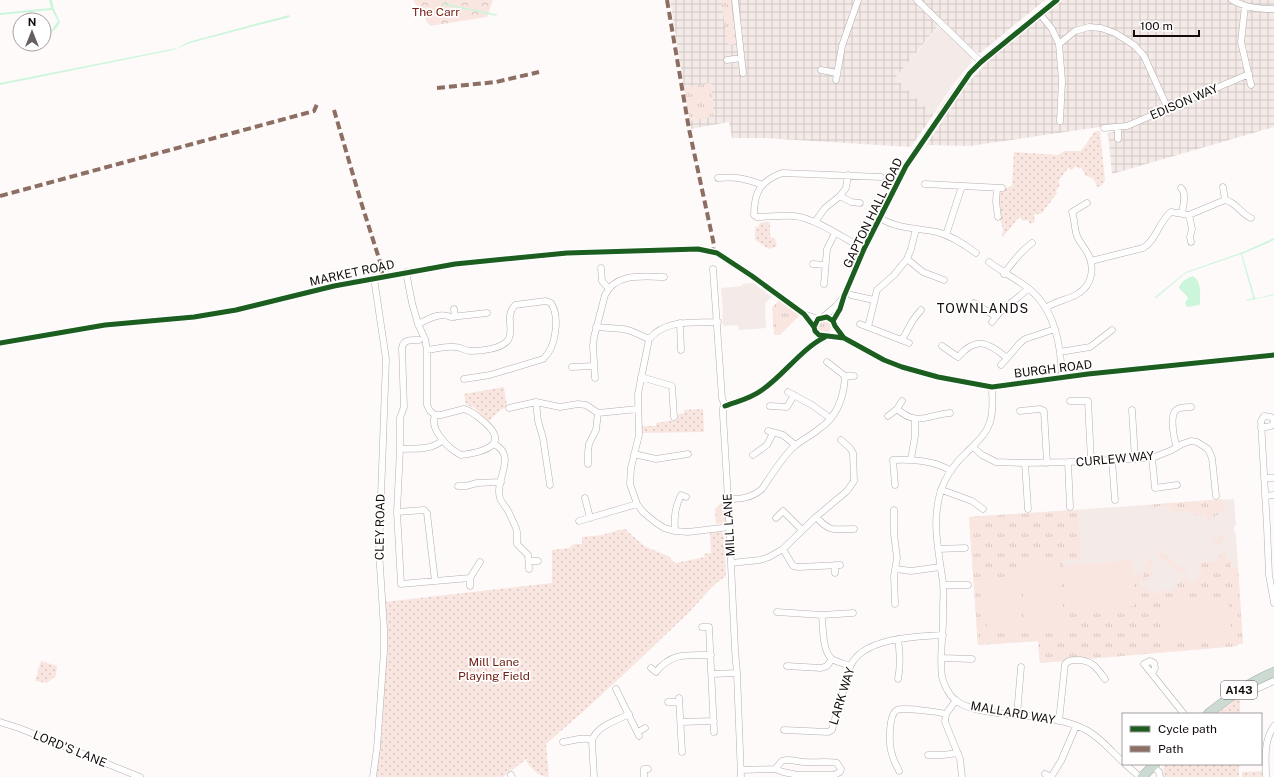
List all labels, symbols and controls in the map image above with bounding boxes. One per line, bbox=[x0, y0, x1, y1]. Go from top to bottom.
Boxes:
park label: The Carr bbox=[412, 5, 460, 19]
north arrow bbox=[12, 12, 52, 52]
scale bar bbox=[1134, 12, 1199, 38]
text: N bbox=[28, 16, 36, 28]
text: 100 m bbox=[1140, 19, 1173, 33]
street label: EDISON WAY bbox=[1148, 81, 1221, 123]
street label: GAPTON HALL ROAD bbox=[840, 156, 906, 270]
street label: MARKET ROAD bbox=[308, 257, 396, 289]
district label: TOWNLANDS bbox=[937, 301, 1029, 316]
street label: BURGH ROAD bbox=[1013, 357, 1093, 381]
street label: CURLEW WAY bbox=[1075, 449, 1155, 469]
street label: MILL LANE bbox=[720, 493, 738, 557]
street label: CLEY ROAD bbox=[372, 494, 388, 560]
park label: Mill Lane Playing Field bbox=[458, 655, 530, 683]
street label: LARK WAY bbox=[827, 665, 858, 727]
road number: A143 bbox=[1221, 681, 1257, 699]
street label: MALLARD WAY bbox=[970, 699, 1057, 727]
legend bbox=[1122, 713, 1262, 765]
text: Cycle path bbox=[1158, 722, 1217, 736]
street label: LORD'S LANE bbox=[31, 728, 109, 770]
text: Path bbox=[1158, 742, 1184, 756]

